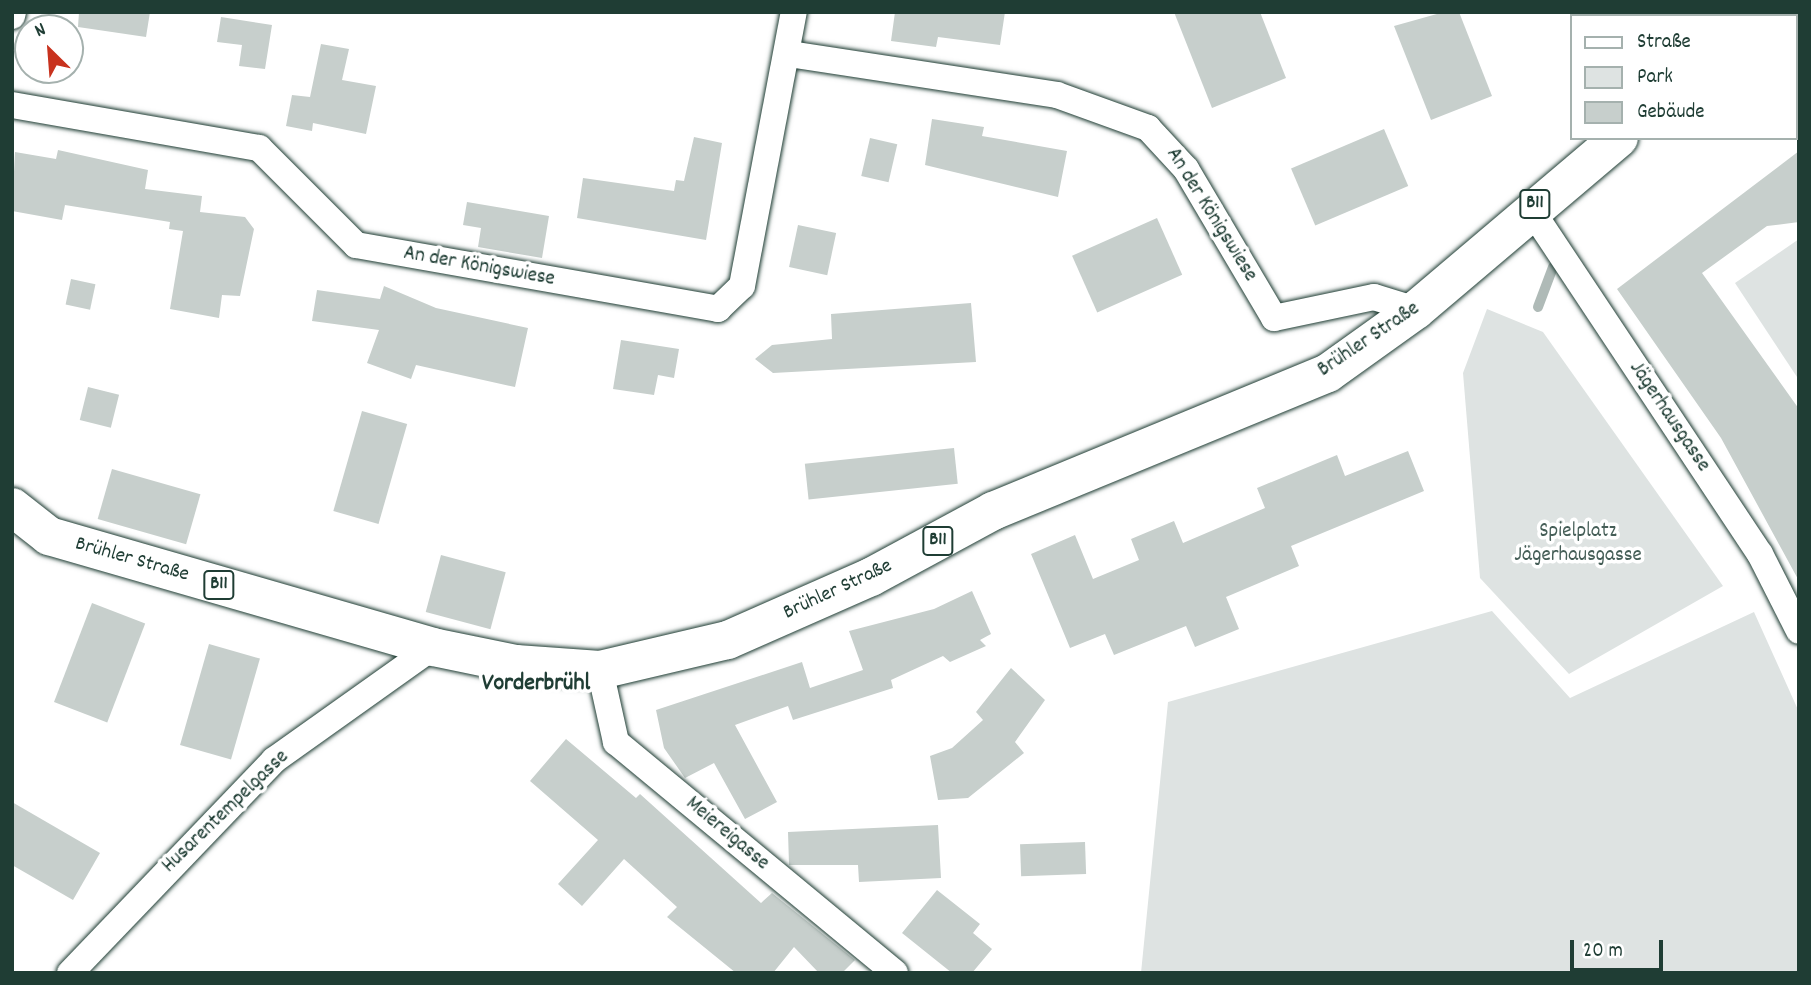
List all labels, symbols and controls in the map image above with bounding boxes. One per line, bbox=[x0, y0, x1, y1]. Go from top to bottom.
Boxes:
north arrow bbox=[14, 14, 84, 84]
legend bbox=[1570, 14, 1797, 140]
text: N bbox=[31, 17, 51, 46]
text: Straße bbox=[1637, 28, 1691, 58]
text: Park bbox=[1637, 63, 1673, 93]
text: Gebäude bbox=[1637, 98, 1705, 128]
street label: An der Königswiese bbox=[1160, 143, 1262, 287]
road number: B11 bbox=[1519, 188, 1551, 220]
street label: An der Königswiese bbox=[401, 241, 557, 293]
street label: Brühler Straße bbox=[1313, 297, 1425, 383]
street label: Jägerhausgasse bbox=[1623, 357, 1715, 477]
park label: Spielplatz Jägerhausgasse bbox=[1514, 519, 1642, 569]
road number: B11 bbox=[922, 526, 954, 556]
street label: Brühler Straße bbox=[72, 532, 192, 588]
street label: Brühler Straße bbox=[780, 554, 896, 626]
road number: B11 bbox=[203, 570, 235, 600]
district label: Vorderbrühl bbox=[482, 671, 590, 699]
street label: Husarentempelgasse bbox=[157, 745, 295, 879]
street label: Meiereigasse bbox=[680, 792, 774, 876]
scale bar bbox=[1573, 926, 1666, 970]
text: 20 m bbox=[1583, 937, 1623, 967]

